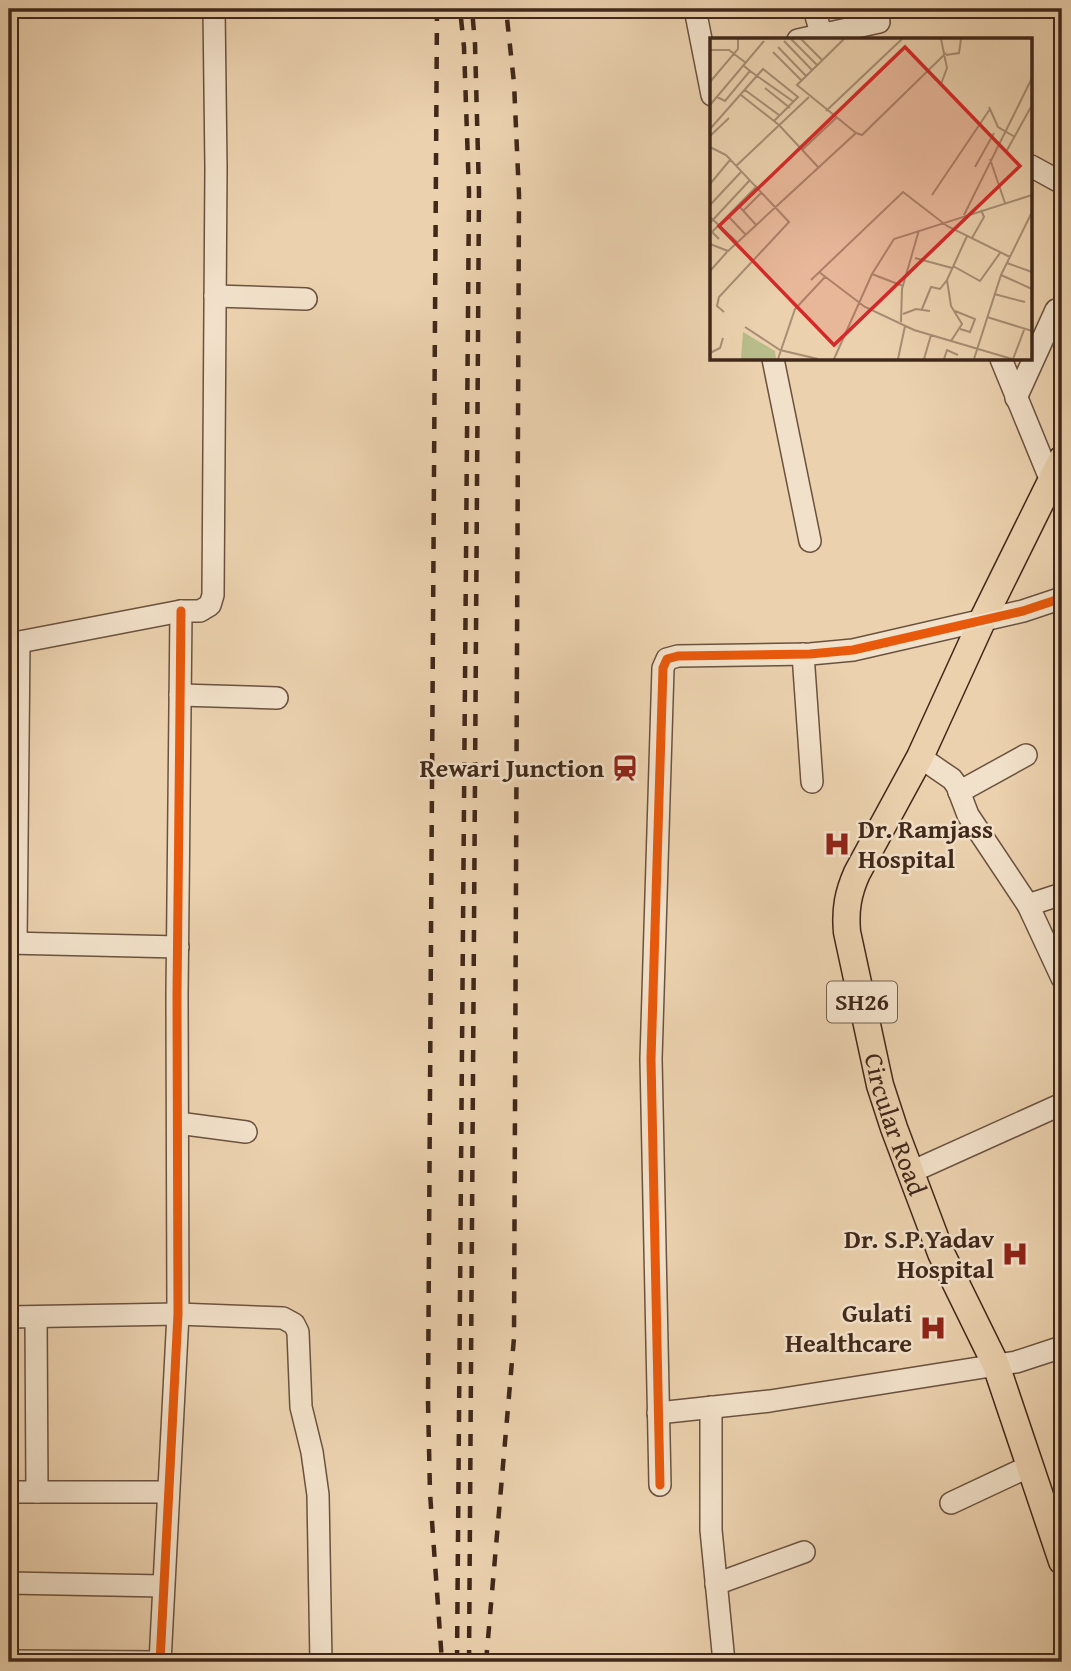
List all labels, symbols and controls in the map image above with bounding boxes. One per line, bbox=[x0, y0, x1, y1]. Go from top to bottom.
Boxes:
inset map bbox=[710, 38, 1032, 360]
place label: Rewari Junction bbox=[419, 748, 605, 787]
station icon: Rewari Junction bbox=[610, 753, 640, 783]
place label: Dr. Ramjass Hospital bbox=[858, 809, 993, 878]
hospital icon: Dr. Ramjass Hospital bbox=[822, 829, 852, 859]
road number: SH26 bbox=[827, 982, 897, 1022]
street label: Circular Road bbox=[855, 1049, 938, 1201]
place label: Dr. S.P.Yadav Hospital bbox=[844, 1219, 995, 1288]
hospital icon: Dr. S.P.Yadav Hospital bbox=[1000, 1239, 1030, 1269]
place label: Gulati Healthcare bbox=[785, 1293, 912, 1362]
hospital icon: Gulati Healthcare bbox=[918, 1313, 948, 1343]

